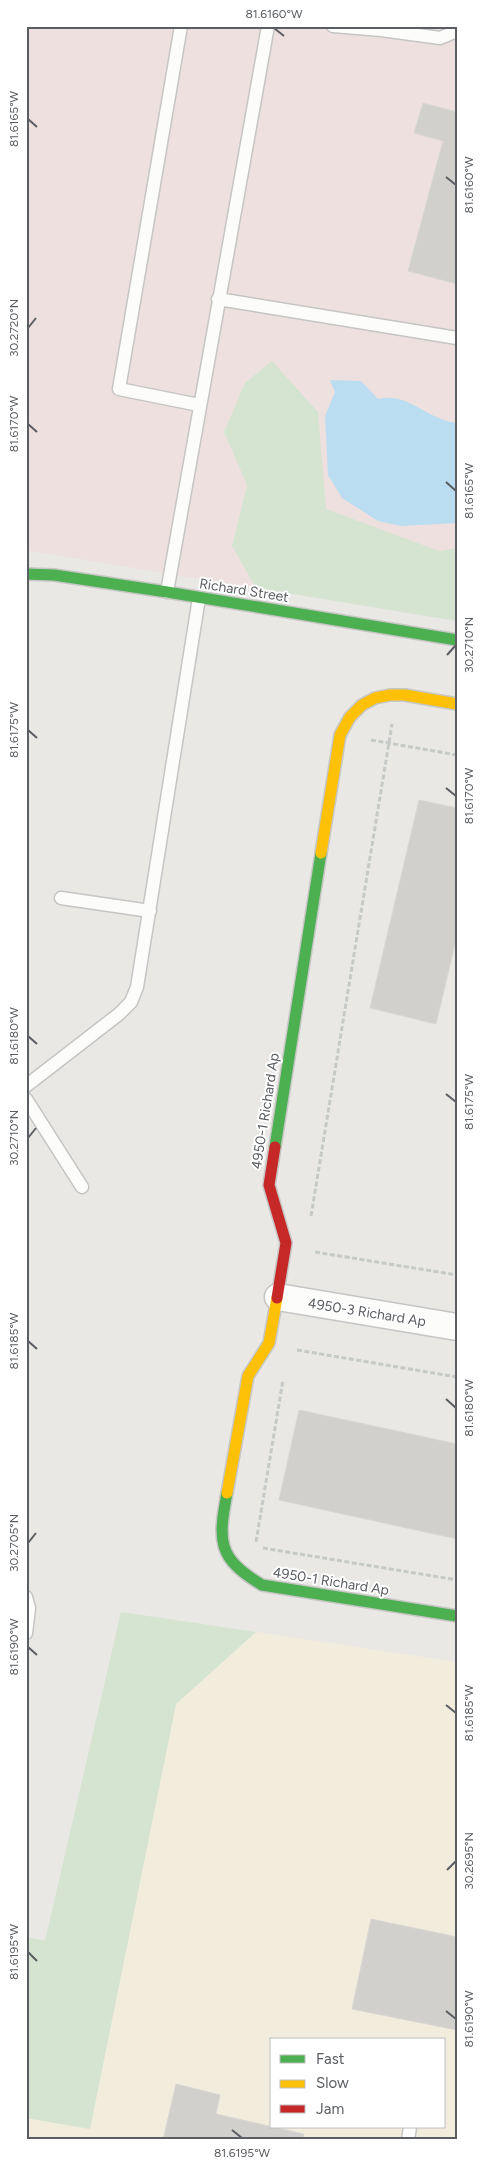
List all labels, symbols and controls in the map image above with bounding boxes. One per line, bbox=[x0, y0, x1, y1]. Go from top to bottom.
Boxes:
text: 81.6160°W bbox=[245, 7, 303, 21]
text: 81.6165°W bbox=[7, 90, 21, 147]
text: 81.6160°W bbox=[462, 156, 476, 214]
text: 30.2720°N bbox=[7, 299, 21, 357]
text: 81.6170°W bbox=[7, 395, 21, 452]
text: 81.6165°W bbox=[462, 462, 476, 519]
street label: Richard Street bbox=[198, 575, 290, 606]
text: 30.2710°N bbox=[462, 617, 476, 673]
text: 81.6175°W bbox=[7, 702, 21, 758]
text: 81.6170°W bbox=[462, 767, 476, 824]
text: 81.6180°W bbox=[7, 1007, 21, 1065]
street label: 4950-1 Richard Ap bbox=[248, 1052, 283, 1170]
text: 81.6175°W bbox=[462, 1074, 476, 1130]
text: 30.2710°N bbox=[7, 1110, 21, 1166]
street label: 4950-3 Richard Ap bbox=[307, 1295, 427, 1330]
text: 81.6185°W bbox=[7, 1312, 21, 1369]
text: 81.6180°W bbox=[462, 1379, 476, 1437]
text: 30.2705°N bbox=[7, 1514, 21, 1572]
street label: 4950-1 Richard Ap bbox=[272, 1564, 390, 1599]
text: 81.6190°W bbox=[7, 1618, 21, 1676]
text: 81.6185°W bbox=[462, 1684, 476, 1741]
text: 30.2695°N bbox=[462, 1832, 476, 1890]
text: 81.6195°W bbox=[7, 1923, 21, 1980]
text: 81.6190°W bbox=[462, 1990, 476, 2048]
legend bbox=[270, 2038, 446, 2128]
text: Fast bbox=[316, 2050, 345, 2068]
text: Slow bbox=[316, 2074, 349, 2092]
text: Jam bbox=[316, 2100, 344, 2118]
text: 81.6195°W bbox=[214, 2146, 271, 2160]

